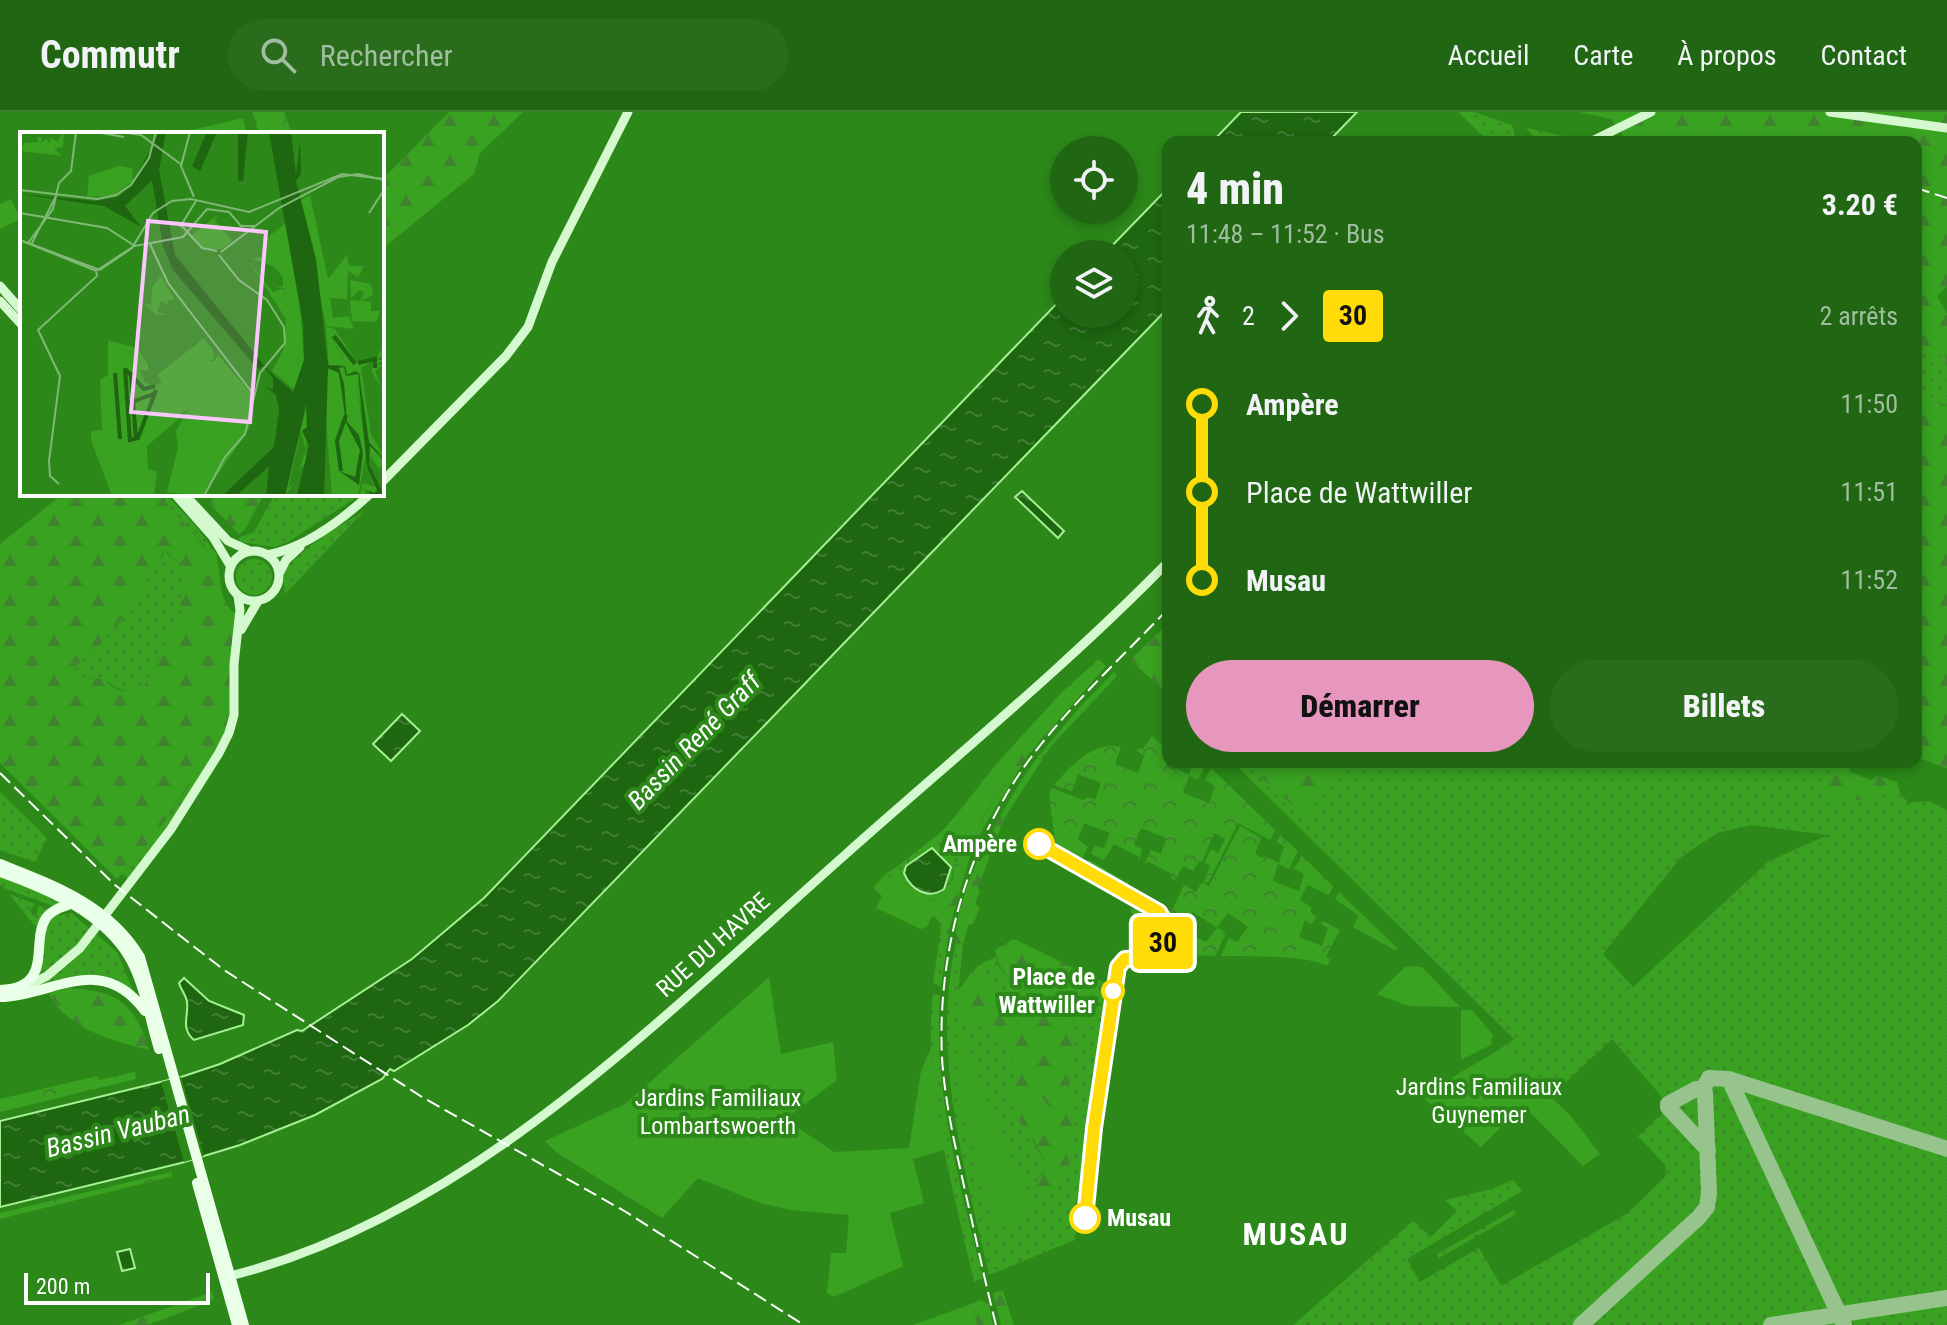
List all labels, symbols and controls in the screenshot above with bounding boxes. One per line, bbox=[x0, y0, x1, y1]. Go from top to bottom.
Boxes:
search box bbox=[228, 19, 788, 91]
text: Commutr bbox=[40, 33, 180, 77]
icon: search bbox=[256, 33, 300, 77]
text: Rechercher bbox=[320, 38, 453, 73]
text: Accueil bbox=[1448, 39, 1529, 72]
text: Carte bbox=[1573, 39, 1633, 72]
text: À propos bbox=[1677, 39, 1777, 72]
text: Contact bbox=[1821, 39, 1907, 72]
inset map bbox=[20, 132, 384, 496]
map controls bbox=[1050, 136, 1138, 328]
button: locate bbox=[1050, 136, 1138, 224]
text: 4 min bbox=[1186, 163, 1284, 215]
text: 3.20 € bbox=[1822, 187, 1898, 222]
text: 11:48 – 11:52 · Bus bbox=[1186, 219, 1385, 249]
button: layers bbox=[1050, 240, 1138, 328]
icon: walk bbox=[1186, 294, 1230, 338]
icon: forward bbox=[1267, 294, 1311, 338]
text: 30 bbox=[1339, 299, 1367, 332]
text: 2 bbox=[1242, 301, 1255, 331]
text: 2 arrêts bbox=[1819, 301, 1898, 331]
text: Ampère bbox=[1246, 387, 1339, 422]
text: 11:50 bbox=[1841, 389, 1898, 419]
text: Place de Wattwiller bbox=[1246, 475, 1472, 510]
text: 11:51 bbox=[1841, 477, 1898, 507]
text: Musau bbox=[1246, 563, 1326, 598]
text: 11:52 bbox=[1841, 565, 1898, 595]
button: Démarrer bbox=[1186, 660, 1534, 752]
button: Billets bbox=[1550, 660, 1898, 752]
water label: Bassin René Graff bbox=[621, 665, 768, 815]
marker: Ampère bbox=[1024, 829, 1054, 859]
place label: Ampère bbox=[943, 830, 1017, 858]
street label: RUE DU HAVRE bbox=[651, 887, 775, 1003]
line badge: 30 bbox=[1127, 917, 1199, 969]
text: 30 bbox=[1149, 926, 1177, 959]
place label: Place de Wattwiller bbox=[999, 963, 1095, 1019]
marker: Place de Wattwiller bbox=[1102, 980, 1124, 1002]
park label: Jardins Familiaux Guynemer bbox=[1396, 1073, 1562, 1129]
park label: Jardins Familiaux Lombartswoerth bbox=[635, 1084, 801, 1140]
water label: Bassin Vauban bbox=[43, 1099, 193, 1163]
marker: Musau bbox=[1070, 1203, 1100, 1233]
place label: Musau bbox=[1107, 1204, 1171, 1232]
district label: MUSAU bbox=[1243, 1215, 1349, 1253]
scale bar bbox=[24, 1269, 210, 1305]
text: 200 m bbox=[36, 1274, 90, 1299]

